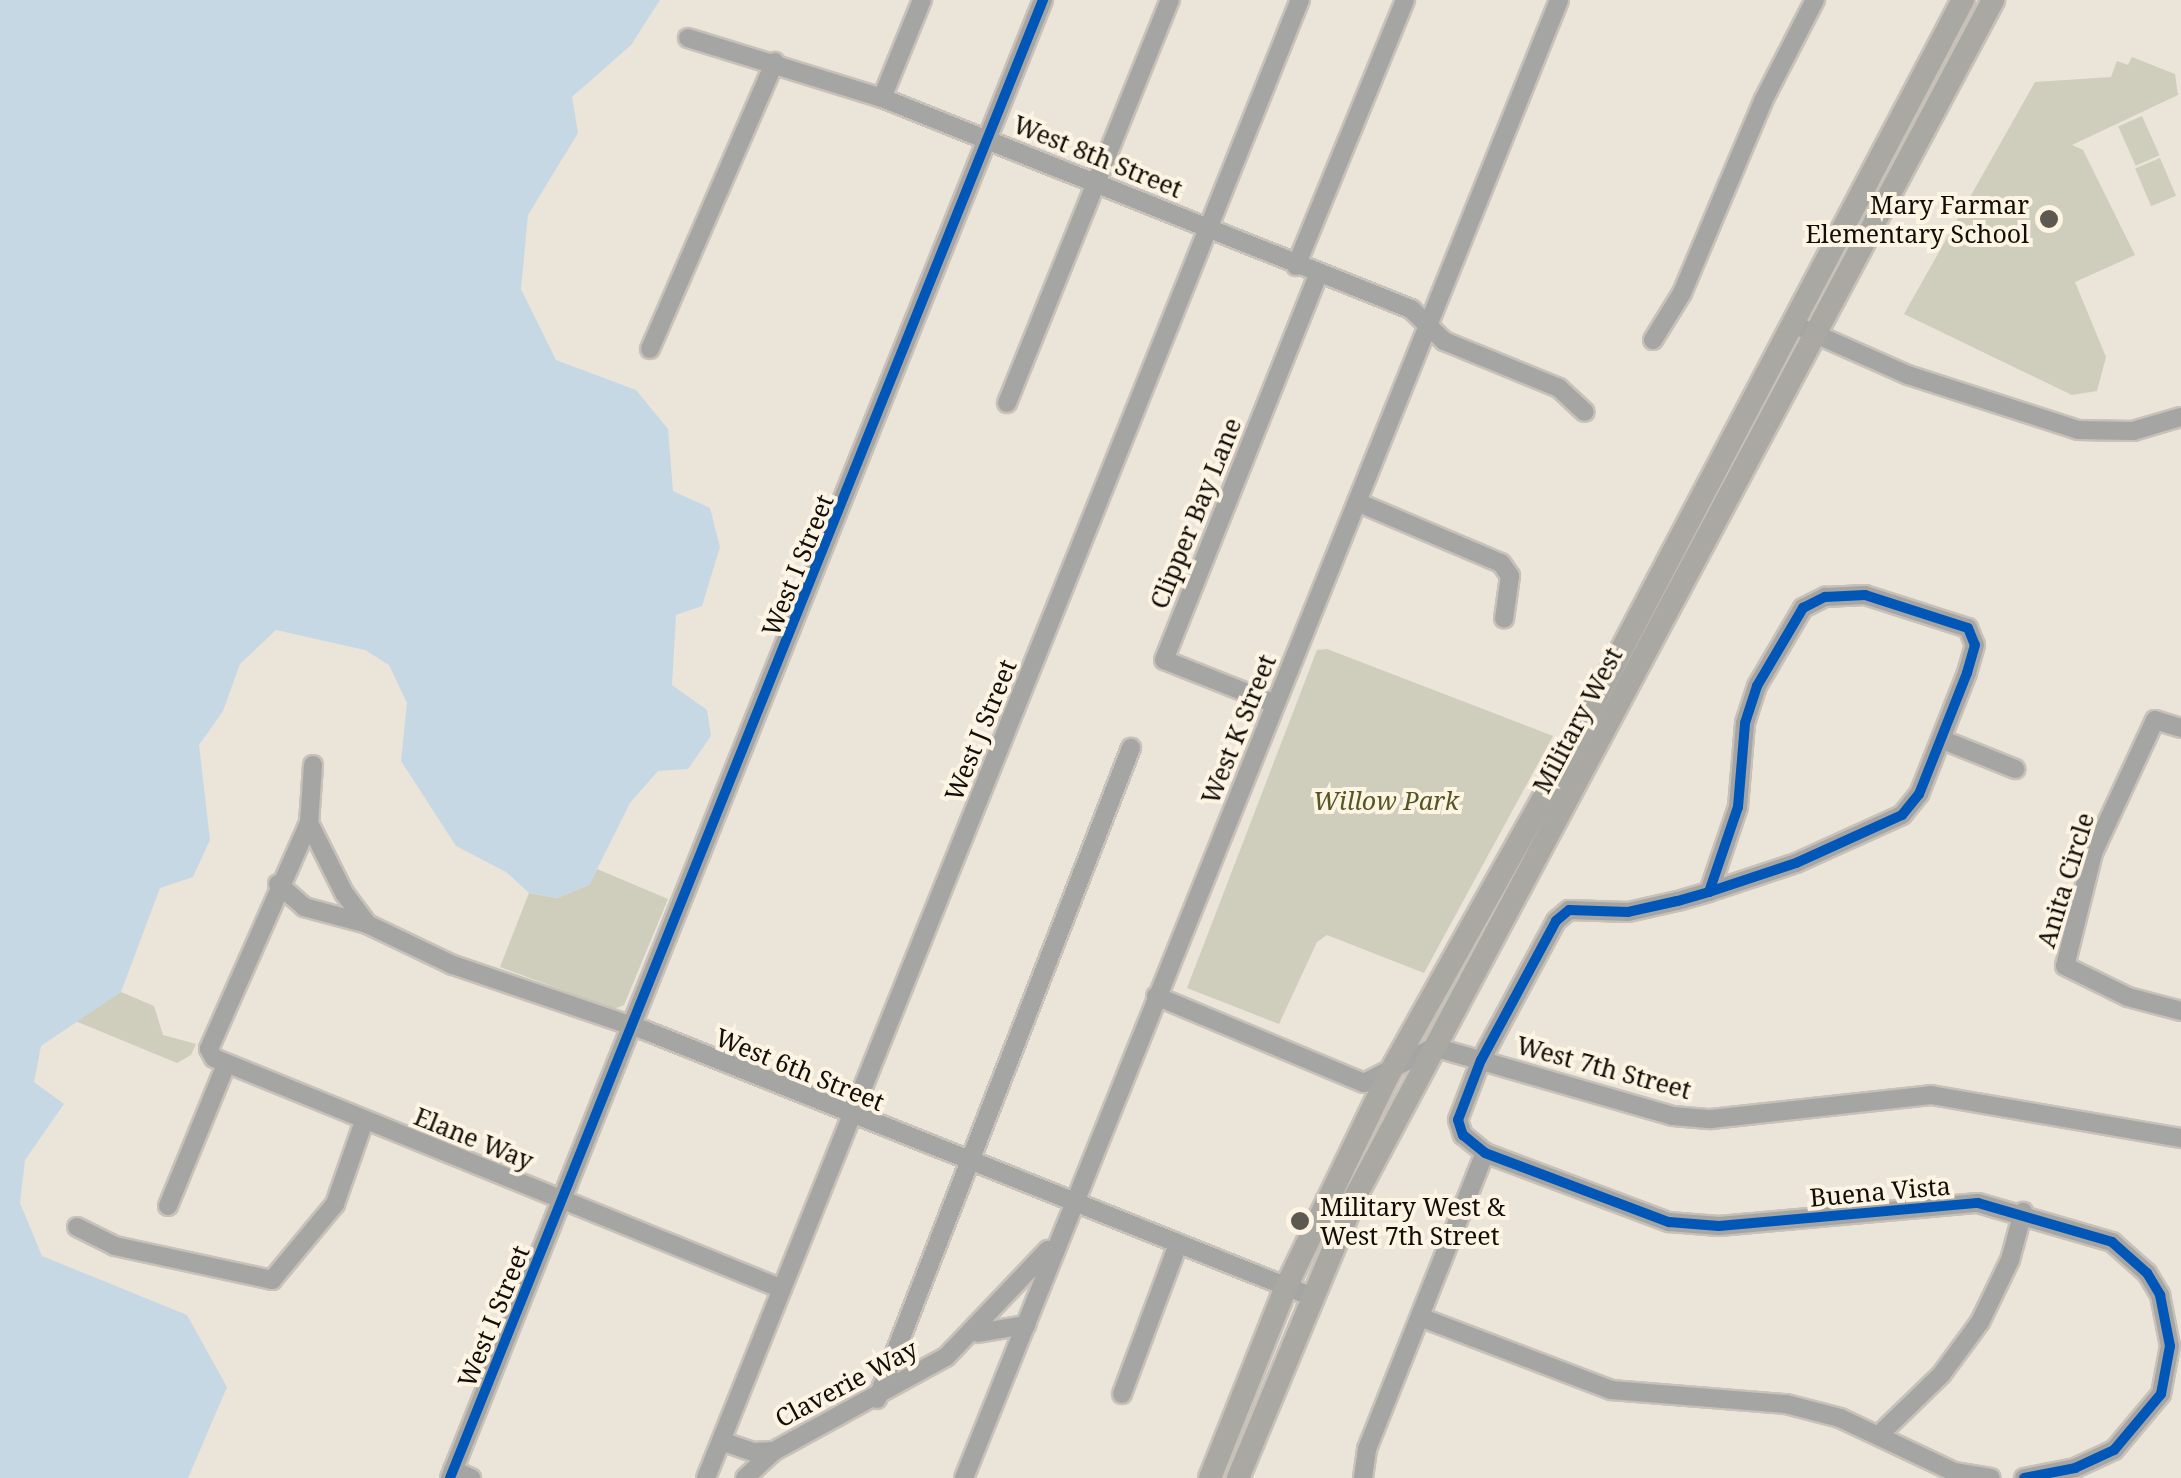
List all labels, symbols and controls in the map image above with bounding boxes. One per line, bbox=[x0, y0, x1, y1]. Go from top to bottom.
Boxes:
street label: West 8th Street bbox=[1009, 108, 1187, 204]
place label: Mary Farmar Elementary School bbox=[1806, 190, 2029, 249]
marker: Mary Farmar Elementary School bbox=[2038, 208, 2060, 230]
street label: Clipper Bay Lane bbox=[1143, 413, 1247, 613]
street label: West I Street bbox=[755, 490, 839, 640]
street label: Military West bbox=[1526, 642, 1628, 798]
street label: West K Street bbox=[1194, 650, 1282, 808]
street label: West J Street bbox=[938, 655, 1022, 805]
park label: Willow Park bbox=[1313, 785, 1459, 815]
street label: Anita Circle bbox=[2030, 809, 2100, 951]
street label: West 6th Street bbox=[711, 1021, 889, 1117]
street label: West 7th Street bbox=[1513, 1029, 1695, 1105]
street label: Elane Way bbox=[410, 1101, 538, 1175]
street label: Buena Vista bbox=[1808, 1170, 1952, 1212]
place label: Military West & West 7th Street bbox=[1320, 1192, 1506, 1251]
marker: Military West & West 7th Street bbox=[1289, 1210, 1311, 1232]
street label: West I Street bbox=[451, 1241, 535, 1391]
street label: Claverie Way bbox=[770, 1333, 922, 1433]

